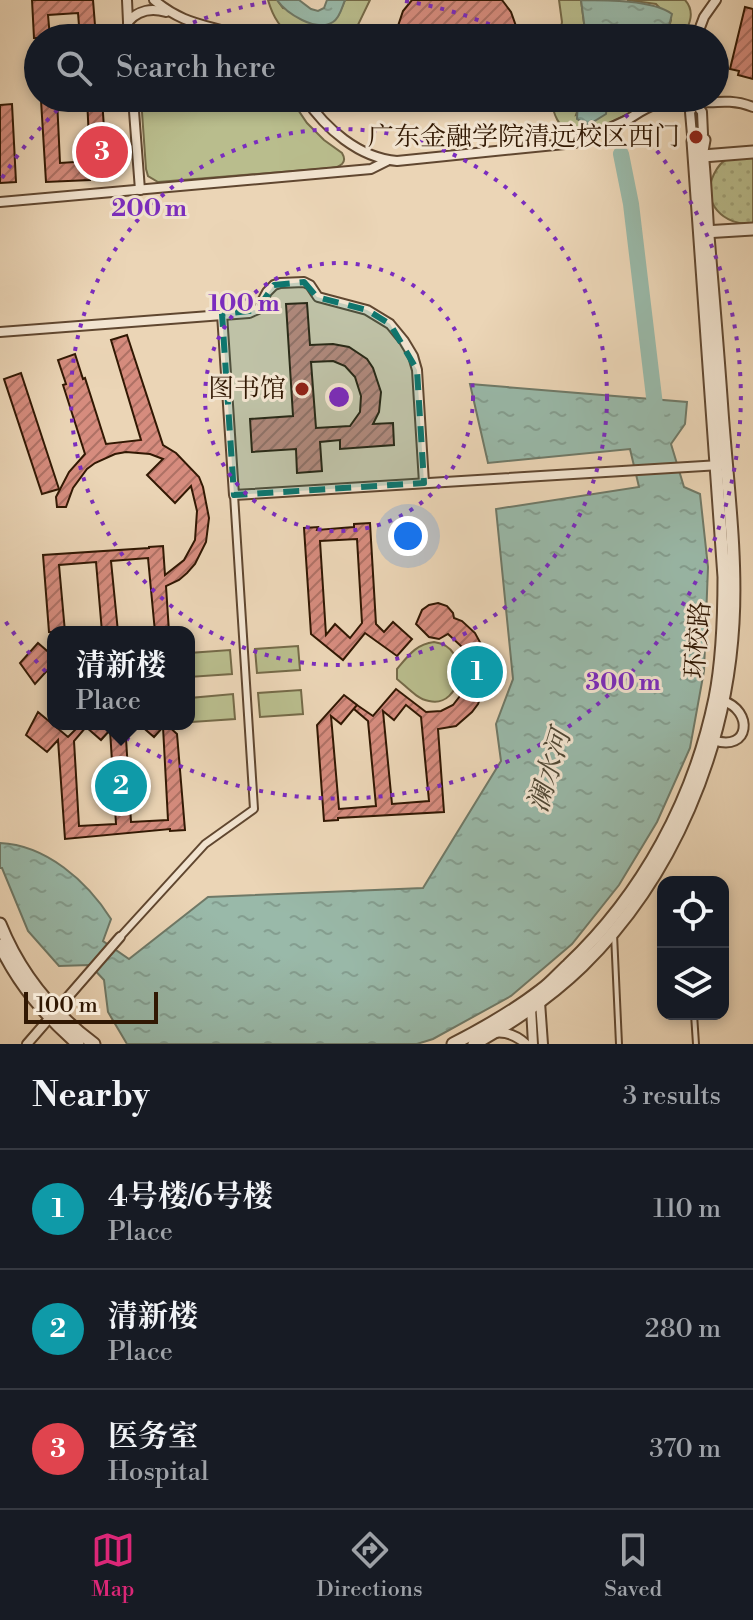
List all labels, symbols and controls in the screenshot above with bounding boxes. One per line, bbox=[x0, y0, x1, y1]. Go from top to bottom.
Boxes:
search box bbox=[24, 24, 729, 112]
icon: search bbox=[52, 46, 96, 90]
text: Search here bbox=[116, 49, 276, 87]
place label: 广东金融学院清远校区西门 bbox=[368, 121, 680, 153]
pin: 3 bbox=[76, 122, 128, 182]
marker: 广东金融学院清远校区西门 bbox=[687, 128, 705, 146]
text: 200 m bbox=[111, 194, 187, 224]
text: 100 m bbox=[208, 289, 280, 319]
place label: 图书馆 bbox=[208, 373, 286, 405]
marker: 图书馆 bbox=[293, 380, 311, 398]
centre of rings bbox=[325, 383, 353, 411]
your location bbox=[388, 516, 428, 556]
street label: 环校路 bbox=[679, 600, 717, 680]
popup bbox=[47, 626, 195, 730]
pin: 1 bbox=[451, 642, 503, 702]
text: 清新楼 bbox=[76, 647, 166, 685]
text: 300 m bbox=[585, 668, 661, 698]
text: Place bbox=[76, 685, 141, 717]
water label: 澜水河 bbox=[521, 721, 580, 816]
pin: 2 bbox=[95, 756, 147, 816]
map controls bbox=[657, 876, 729, 1020]
button: locate bbox=[657, 876, 729, 948]
button: layers bbox=[657, 948, 729, 1020]
scale bar bbox=[24, 988, 158, 1024]
text: 100 m bbox=[36, 992, 98, 1019]
text: Nearby bbox=[32, 1075, 150, 1117]
text: 3 results bbox=[623, 1080, 721, 1112]
text: 4号楼/6号楼 bbox=[108, 1178, 273, 1216]
text: 1 bbox=[52, 1193, 64, 1225]
text: 110 m bbox=[653, 1193, 721, 1225]
text: Place bbox=[108, 1216, 173, 1248]
text: 清新楼 bbox=[108, 1298, 198, 1336]
text: 2 bbox=[50, 1313, 66, 1345]
text: 280 m bbox=[645, 1313, 721, 1345]
text: Place bbox=[108, 1336, 173, 1368]
text: 医务室 bbox=[108, 1418, 198, 1456]
text: 3 bbox=[50, 1433, 66, 1465]
text: 370 m bbox=[649, 1433, 721, 1465]
text: Hospital bbox=[108, 1456, 209, 1488]
tab: Map bbox=[91, 1528, 135, 1603]
tab: Directions bbox=[317, 1528, 423, 1603]
tab: Saved bbox=[604, 1528, 662, 1603]

